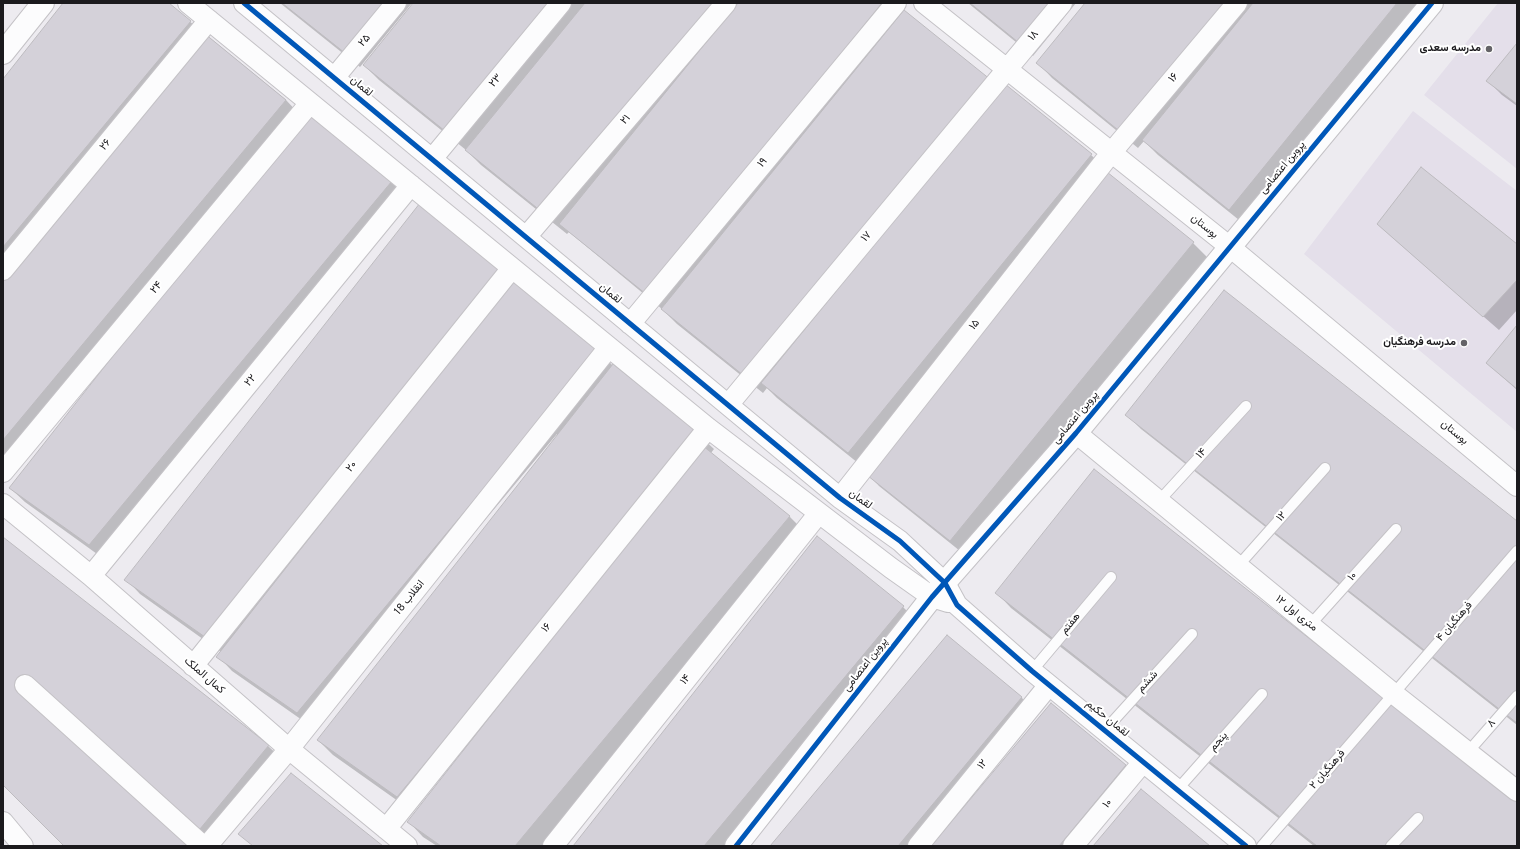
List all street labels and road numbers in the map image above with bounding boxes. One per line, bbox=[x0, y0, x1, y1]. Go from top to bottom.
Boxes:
street label: ۱۸ bbox=[1026, 28, 1042, 44]
street label: ۲۵ bbox=[356, 32, 374, 50]
street label: ۱۶ bbox=[1166, 70, 1182, 86]
street label: ۲۳ bbox=[487, 72, 505, 90]
street label: لقمان bbox=[347, 74, 375, 100]
street label: ۲۱ bbox=[618, 112, 634, 128]
street label: ۲۶ bbox=[97, 137, 115, 153]
street label: پروین اعتصامی bbox=[1257, 139, 1309, 197]
street label: ۱۹ bbox=[755, 156, 771, 170]
street label: بوستان bbox=[1188, 212, 1220, 242]
street label: ۱۷ bbox=[859, 229, 875, 245]
street label: ۲۴ bbox=[148, 279, 166, 297]
street label: لقمان bbox=[596, 281, 624, 307]
street label: ۱۵ bbox=[967, 317, 983, 333]
street label: ۲۲ bbox=[242, 372, 260, 390]
street label: پروین اعتصامی bbox=[1050, 389, 1102, 447]
street label: بوستان bbox=[1438, 418, 1470, 448]
street label: ۱۴ bbox=[1194, 446, 1210, 462]
street label: ۲۰ bbox=[344, 459, 360, 475]
street label: لقمان bbox=[846, 487, 874, 513]
street label: ۱۲ bbox=[1274, 509, 1290, 525]
street label: ۱۰ bbox=[1345, 570, 1361, 584]
street label: انقلاب 18 bbox=[392, 578, 428, 618]
street label: ۱۲ متری اول bbox=[1272, 593, 1320, 635]
street label: فرهنگیان ۴ bbox=[1434, 599, 1476, 645]
street label: هفتم bbox=[1058, 611, 1084, 637]
street label: ۱۶ bbox=[539, 621, 555, 635]
street label: پروین اعتصامی bbox=[841, 635, 891, 695]
street label: کمال الملک bbox=[181, 655, 227, 697]
street label: ششم bbox=[1135, 668, 1161, 696]
street label: ۱۴ bbox=[678, 672, 694, 688]
street label: لقمان حکیم bbox=[1083, 698, 1131, 740]
street label: ۸ bbox=[1485, 717, 1499, 731]
street label: پنجم bbox=[1207, 730, 1231, 754]
street label: فرهنگیان ۲ bbox=[1307, 748, 1349, 792]
street label: ۱۲ bbox=[975, 757, 991, 773]
street label: ۱۰ bbox=[1100, 797, 1116, 811]

